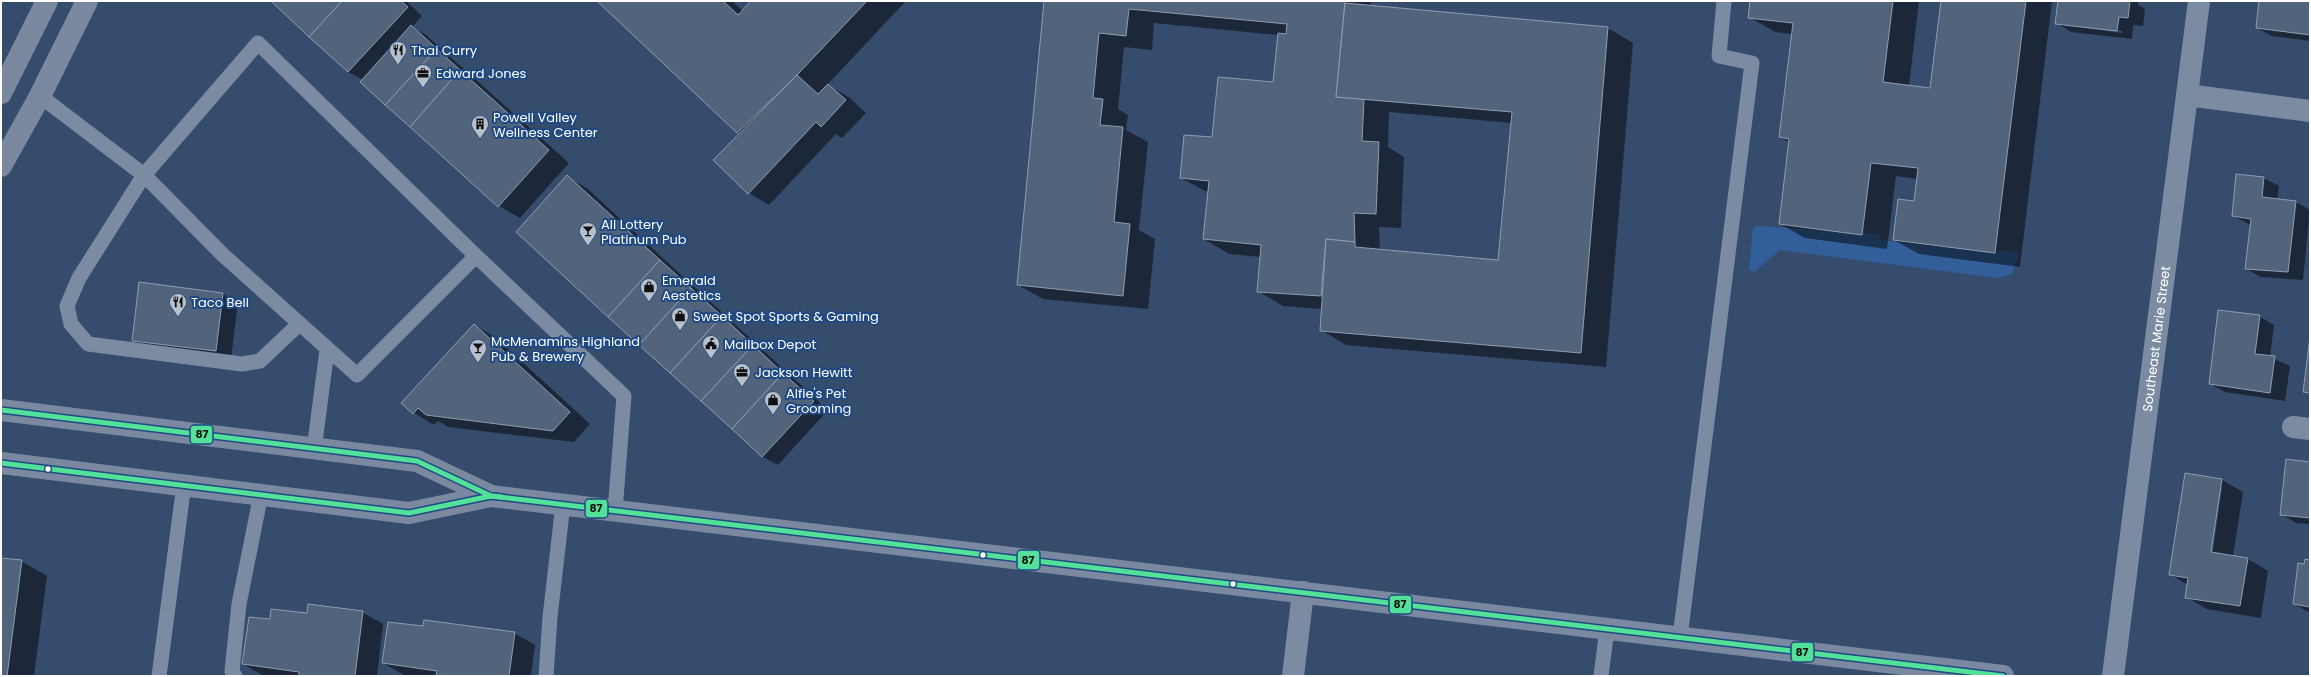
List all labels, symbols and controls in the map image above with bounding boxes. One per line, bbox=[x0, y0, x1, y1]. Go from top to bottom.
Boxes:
restaurant icon: Thai Curry bbox=[388, 40, 408, 65]
place label: Thai Curry bbox=[411, 41, 478, 60]
office icon: Edward Jones bbox=[413, 63, 433, 88]
place label: Edward Jones bbox=[436, 64, 527, 83]
place label: Powell Valley Wellness Center bbox=[493, 108, 598, 142]
building icon: Powell Valley Wellness Center bbox=[470, 114, 490, 139]
place label: All Lottery Platinum Pub bbox=[601, 215, 687, 249]
bar icon: All Lottery Platinum Pub bbox=[578, 221, 598, 246]
street label: Southeast Marie Street bbox=[2137, 264, 2175, 413]
place label: Emerald Aestetics bbox=[662, 271, 721, 305]
shop icon: Emerald Aestetics bbox=[639, 277, 659, 302]
restaurant icon: Taco Bell bbox=[168, 292, 188, 317]
place label: Taco Bell bbox=[191, 293, 249, 312]
shop icon: Sweet Spot Sports & Gaming bbox=[670, 306, 690, 331]
place label: Sweet Spot Sports & Gaming bbox=[693, 307, 879, 326]
place label: McMenamins Highland Pub & Brewery bbox=[491, 332, 640, 366]
public building icon: Mailbox Depot bbox=[701, 334, 721, 359]
place label: Mailbox Depot bbox=[724, 335, 817, 354]
bar icon: McMenamins Highland Pub & Brewery bbox=[468, 338, 488, 363]
office icon: Jackson Hewitt bbox=[732, 362, 752, 387]
place label: Jackson Hewitt bbox=[755, 363, 853, 382]
place label: Alfie's Pet Grooming bbox=[786, 384, 851, 418]
shop icon: Alfie's Pet Grooming bbox=[763, 390, 783, 415]
line badge: 87 bbox=[190, 425, 213, 444]
text: 87 bbox=[195, 426, 209, 442]
unlabelled marker bbox=[43, 464, 53, 474]
line badge: 87 bbox=[585, 499, 608, 518]
text: 87 bbox=[589, 500, 603, 516]
unlabelled marker bbox=[978, 550, 988, 560]
line badge: 87 bbox=[1017, 550, 1040, 570]
text: 87 bbox=[1021, 552, 1035, 568]
unlabelled marker bbox=[1228, 579, 1238, 589]
line badge: 87 bbox=[1389, 595, 1412, 614]
text: 87 bbox=[1393, 596, 1407, 612]
line badge: 87 bbox=[1791, 642, 1814, 662]
text: 87 bbox=[1795, 644, 1809, 660]

